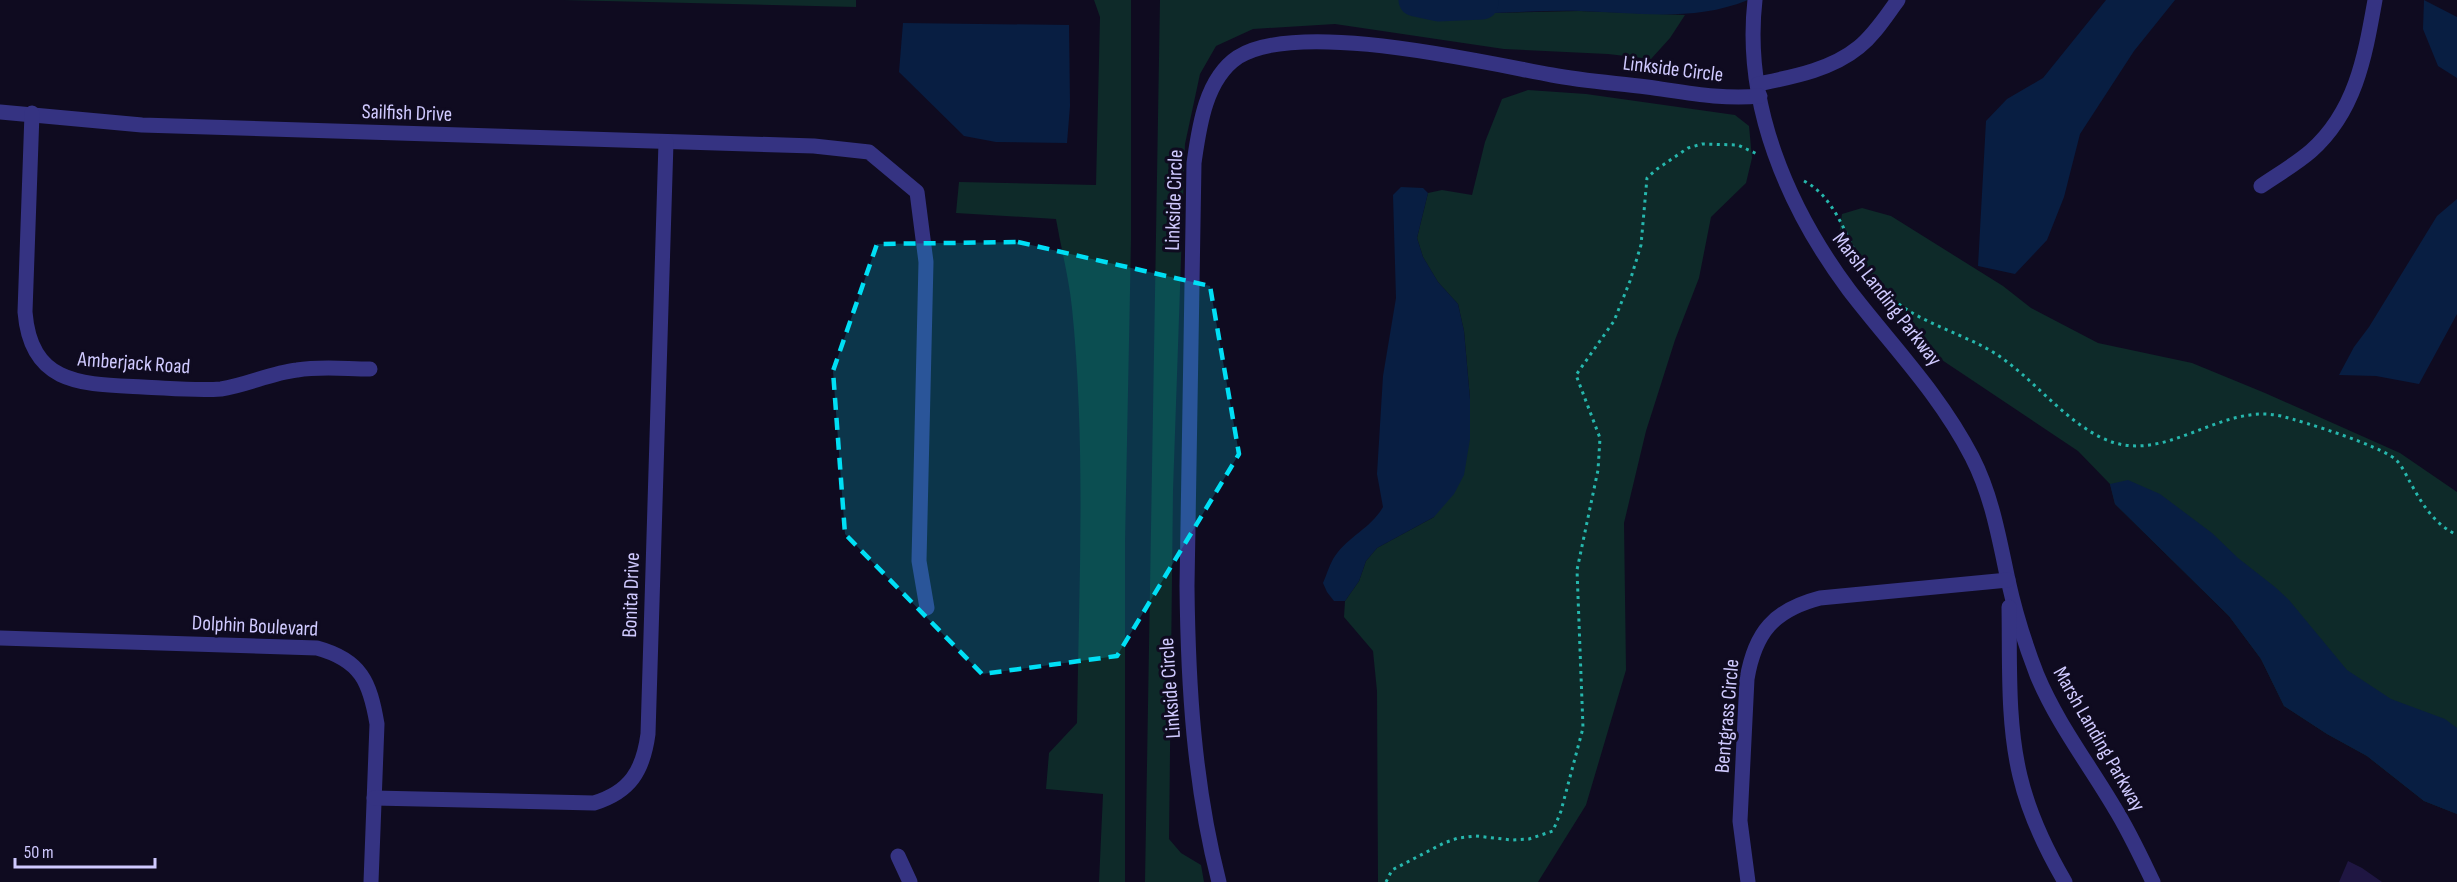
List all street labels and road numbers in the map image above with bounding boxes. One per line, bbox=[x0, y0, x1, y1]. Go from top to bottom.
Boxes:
street label: Linkside Circle bbox=[1621, 50, 1725, 88]
street label: Sailfish Drive bbox=[361, 99, 453, 127]
street label: Linkside Circle bbox=[1160, 149, 1188, 251]
street label: Marsh Landing Parkway bbox=[1827, 227, 1947, 371]
street label: Amberjack Road bbox=[76, 347, 191, 379]
street label: Bonita Drive bbox=[617, 552, 645, 638]
street label: Dolphin Boulevard bbox=[191, 610, 319, 642]
street label: Linkside Circle bbox=[1154, 637, 1186, 739]
street label: Bentgrass Circle bbox=[1710, 658, 1744, 774]
street label: Marsh Landing Parkway bbox=[2048, 662, 2150, 816]

